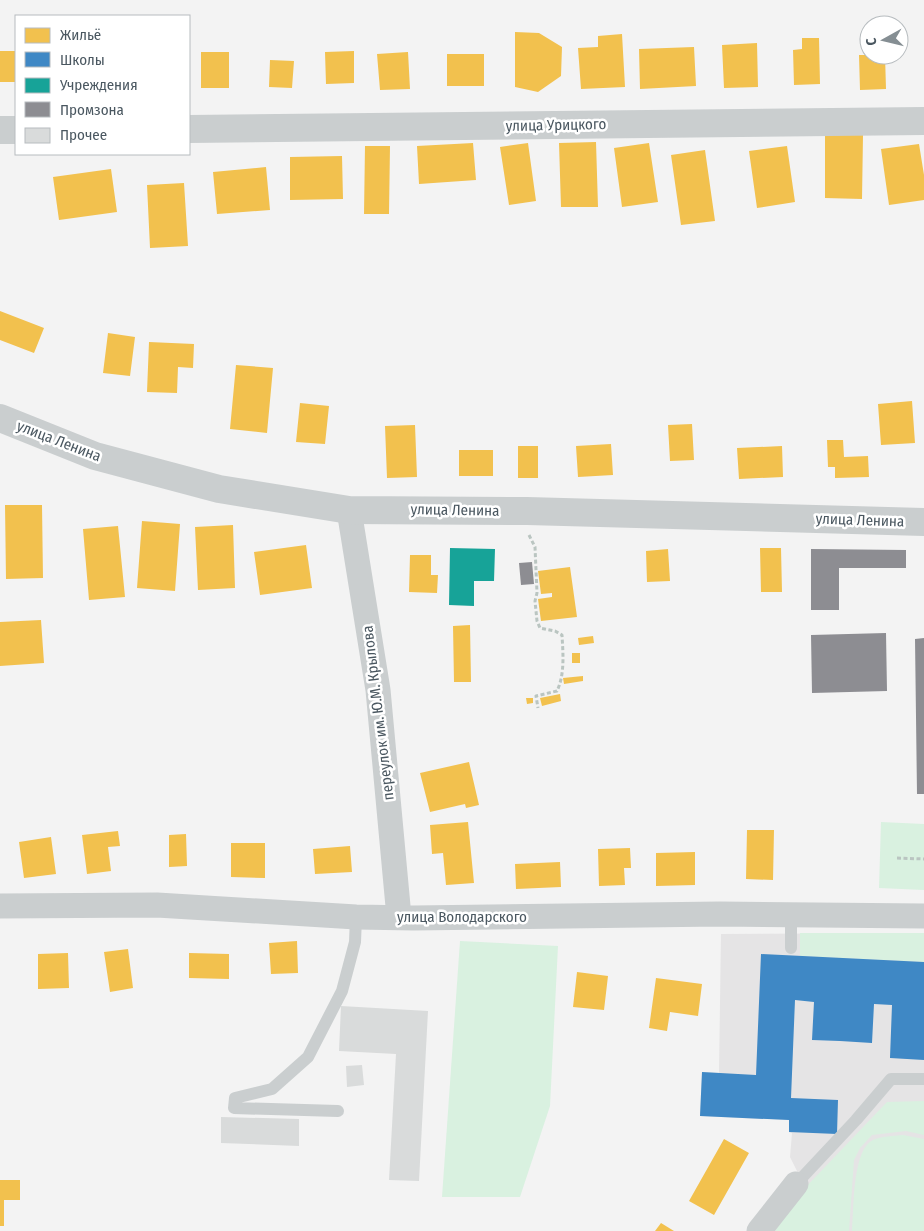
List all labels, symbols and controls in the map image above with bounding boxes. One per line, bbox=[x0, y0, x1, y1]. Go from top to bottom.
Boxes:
legend bbox=[15, 15, 190, 155]
north arrow bbox=[859, 15, 909, 65]
text: Жильё bbox=[60, 26, 101, 44]
text: С bbox=[863, 36, 881, 47]
text: Школы bbox=[60, 51, 105, 69]
text: Учреждения bbox=[59, 76, 138, 94]
text: Промзона bbox=[60, 101, 124, 119]
street label: улица Урицкого bbox=[506, 115, 606, 135]
text: Прочее bbox=[60, 126, 107, 144]
street label: улица Ленина bbox=[14, 417, 104, 465]
street label: улица Ленина bbox=[410, 500, 500, 520]
street label: улица Ленина bbox=[815, 509, 905, 531]
street label: переулок им. Ю.М. Крылова bbox=[358, 625, 398, 801]
street label: улица Володарского bbox=[397, 908, 527, 926]

